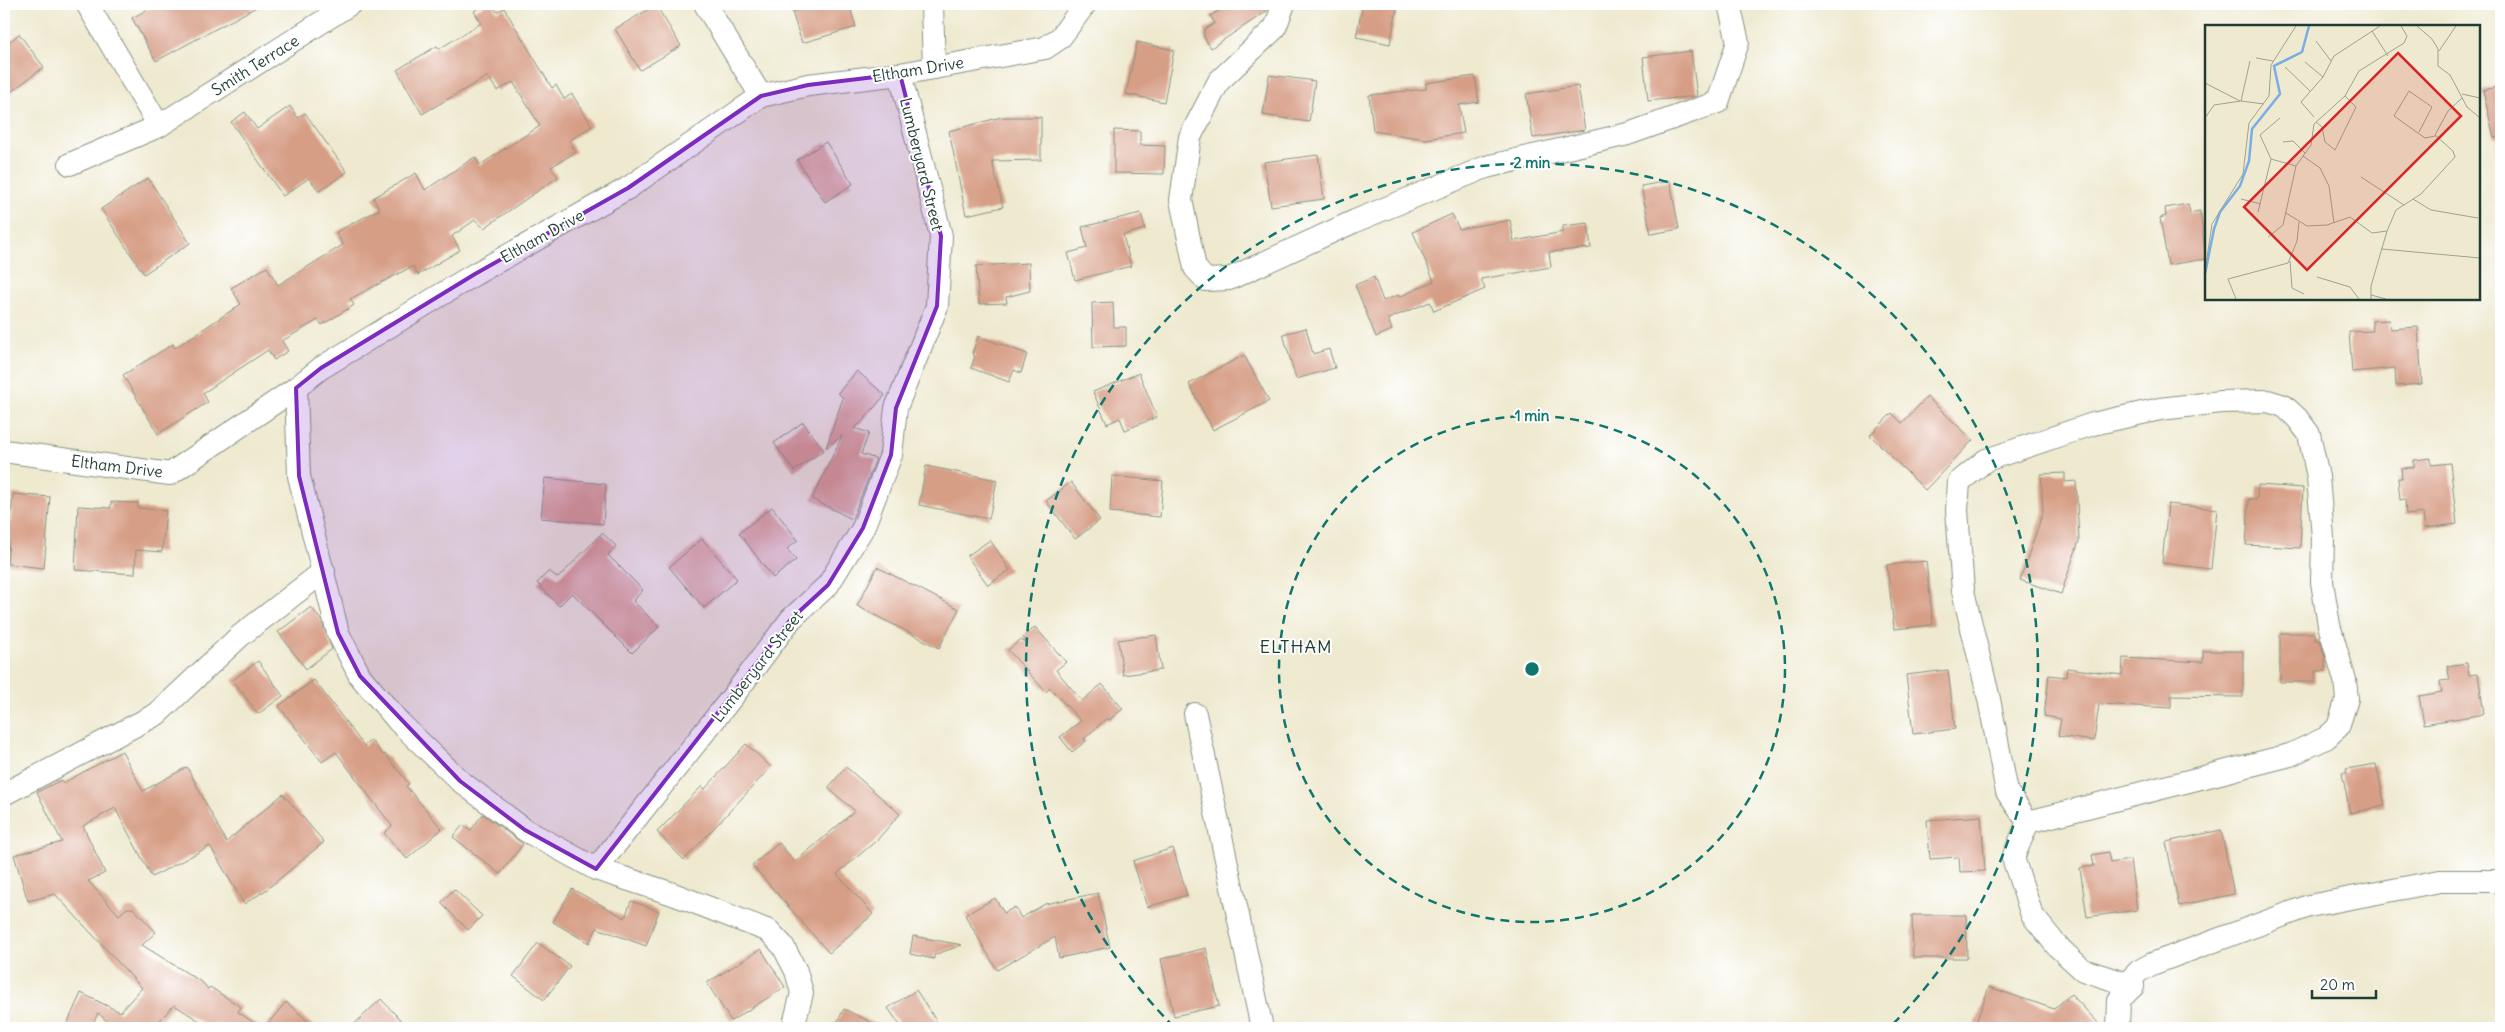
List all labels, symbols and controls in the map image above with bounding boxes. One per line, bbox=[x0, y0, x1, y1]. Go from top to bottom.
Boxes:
inset map bbox=[2205, 25, 2480, 300]
street label: Smith Terrace bbox=[208, 30, 302, 100]
street label: Eltham Drive bbox=[871, 52, 965, 86]
street label: Lumberyard Street bbox=[896, 95, 948, 233]
text: 2 min bbox=[1514, 153, 1551, 172]
street label: Eltham Drive bbox=[497, 205, 587, 267]
text: 1 min bbox=[1515, 406, 1550, 425]
street label: Eltham Drive bbox=[70, 450, 164, 482]
street label: Lumberyard Street bbox=[707, 606, 807, 726]
district label: ELTHAM bbox=[1259, 635, 1333, 658]
centre of rings bbox=[1523, 660, 1541, 678]
scale bar bbox=[2312, 967, 2376, 999]
text: 20 m bbox=[2320, 975, 2355, 994]

